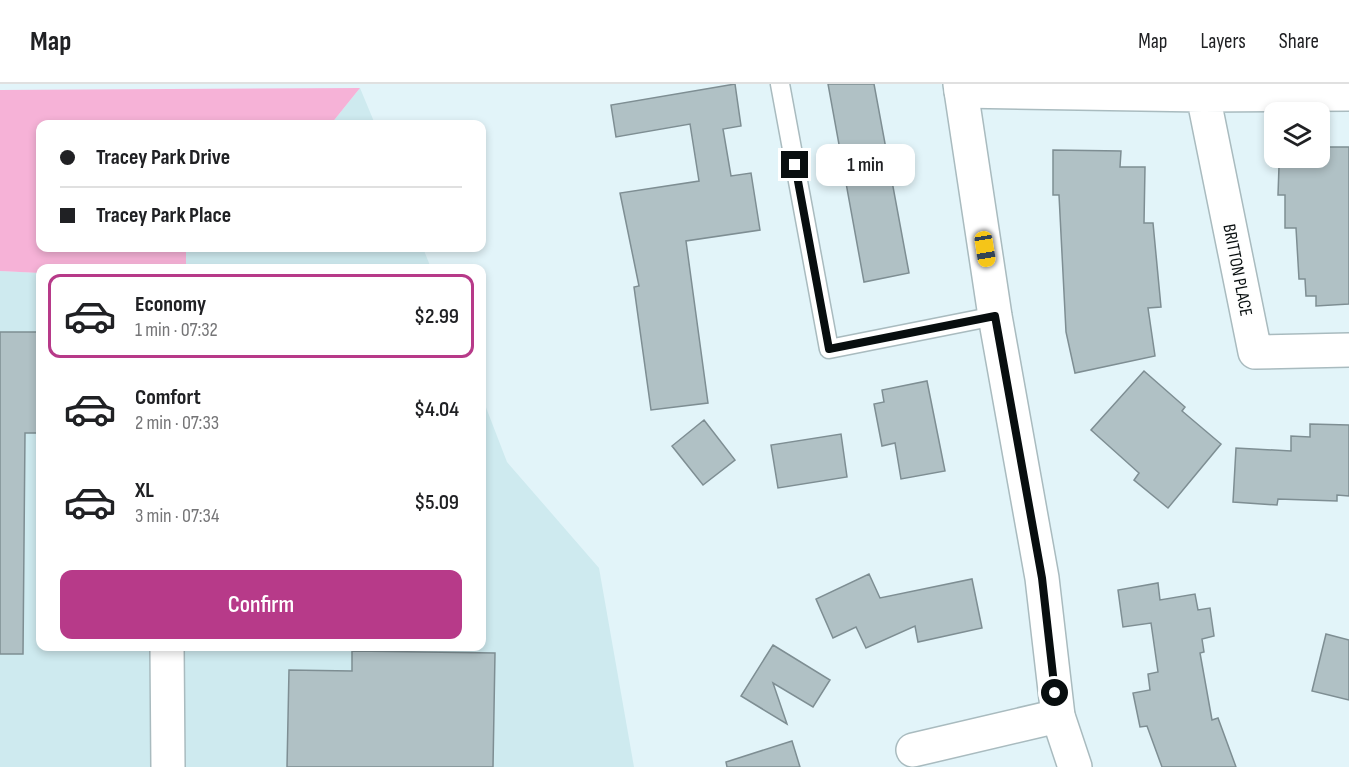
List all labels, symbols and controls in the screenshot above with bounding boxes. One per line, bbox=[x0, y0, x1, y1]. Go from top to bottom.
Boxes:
text: Map bbox=[30, 25, 71, 58]
text: Map bbox=[1138, 29, 1167, 54]
text: Layers bbox=[1200, 29, 1246, 54]
text: Share bbox=[1279, 29, 1319, 54]
map controls bbox=[1264, 102, 1330, 168]
button: layers bbox=[1264, 102, 1330, 168]
text: Tracey Park Drive bbox=[96, 144, 230, 171]
callout: 1 min bbox=[816, 144, 915, 186]
route end bbox=[781, 151, 808, 178]
text: 1 min bbox=[847, 153, 884, 177]
text: Tracey Park Place bbox=[96, 202, 231, 229]
street label: BRITTON PLACE bbox=[1218, 222, 1257, 318]
car bbox=[973, 230, 997, 268]
icon: car bbox=[63, 289, 117, 343]
text: Economy bbox=[135, 291, 206, 318]
text: $2.99 bbox=[414, 303, 459, 330]
text: 1 min · 07:32 bbox=[135, 318, 218, 342]
icon: car bbox=[63, 382, 117, 436]
text: Comfort bbox=[135, 384, 201, 411]
text: $4.04 bbox=[414, 396, 459, 423]
text: 2 min · 07:33 bbox=[135, 411, 219, 435]
icon: car bbox=[63, 475, 117, 529]
text: XL bbox=[135, 477, 154, 504]
text: $5.09 bbox=[414, 489, 459, 516]
text: 3 min · 07:34 bbox=[135, 504, 219, 528]
button: Confirm bbox=[60, 570, 462, 639]
route start bbox=[1041, 679, 1068, 706]

